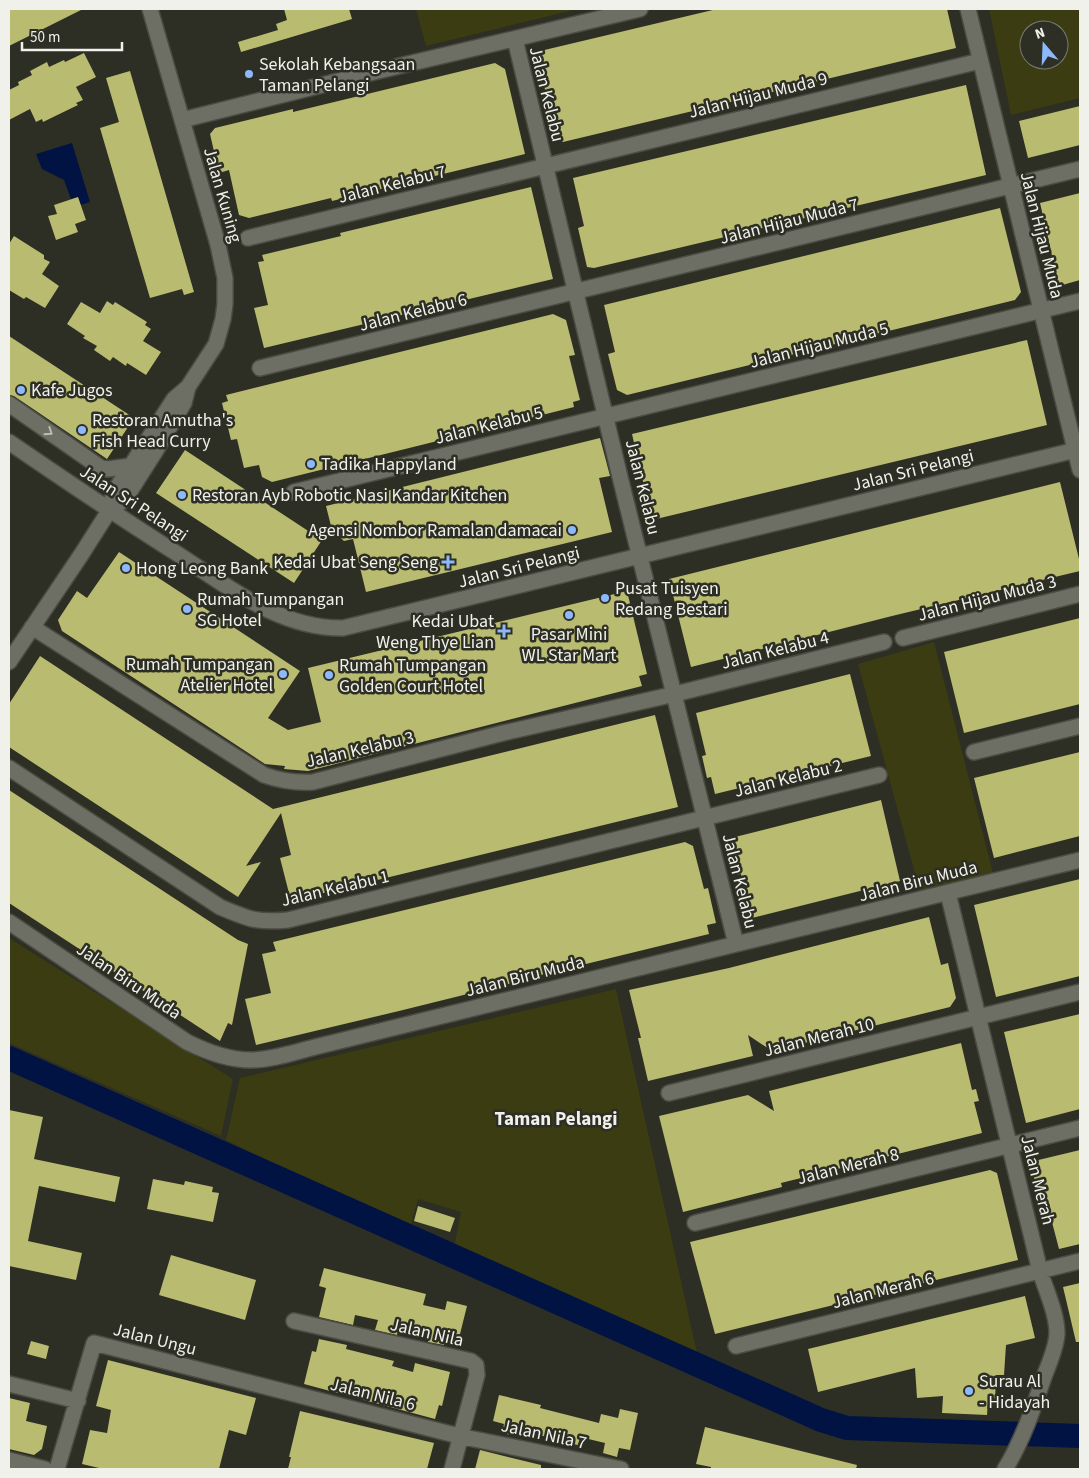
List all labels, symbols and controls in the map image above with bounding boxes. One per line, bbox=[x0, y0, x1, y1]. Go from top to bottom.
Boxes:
scale bar bbox=[22, 20, 122, 52]
north arrow bbox=[1019, 20, 1069, 70]
text: N bbox=[1032, 23, 1048, 45]
text: 50 m bbox=[30, 27, 60, 48]
street label: Jalan Kelabu bbox=[523, 44, 570, 144]
place label: Sekolah Kebangsaan Taman Pelangi bbox=[259, 52, 415, 98]
street label: Jalan Hijau Muda 9 bbox=[686, 66, 830, 125]
marker: Sekolah Kebangsaan Taman Pelangi bbox=[243, 68, 255, 80]
street label: Jalan Kuning bbox=[197, 145, 248, 246]
street label: Jalan Kelabu 7 bbox=[336, 159, 449, 210]
street label: Jalan Hijau Muda bbox=[1014, 169, 1069, 301]
street label: Jalan Hijau Muda 7 bbox=[717, 192, 861, 251]
street label: Jalan Kelabu 6 bbox=[357, 287, 470, 338]
street label: Jalan Hijau Muda 5 bbox=[747, 316, 891, 375]
place label: Kafe Jugos bbox=[31, 378, 113, 403]
marker: Kafe Jugos bbox=[15, 384, 27, 396]
street label: Jalan Kelabu 5 bbox=[433, 400, 546, 451]
place label: Restoran Amutha's Fish Head Curry bbox=[92, 408, 233, 454]
marker: Restoran Amutha's Fish Head Curry bbox=[76, 424, 88, 436]
one-way arrow bbox=[43, 426, 53, 435]
street label: Jalan Kelabu bbox=[619, 437, 666, 537]
street label: Jalan Sri Pelangi bbox=[850, 443, 976, 498]
place label: Tadika Happyland bbox=[321, 452, 457, 477]
marker: Tadika Happyland bbox=[305, 458, 317, 470]
street label: Jalan Sri Pelangi bbox=[75, 459, 193, 548]
place label: Restoran Ayb Robotic Nasi Kandar Kitchen bbox=[192, 483, 507, 508]
marker: Restoran Ayb Robotic Nasi Kandar Kitchen bbox=[176, 489, 188, 501]
place label: Agensi Nombor Ramalan damacai bbox=[308, 518, 562, 543]
marker: Agensi Nombor Ramalan damacai bbox=[566, 524, 578, 536]
street label: Jalan Sri Pelangi bbox=[456, 540, 582, 595]
place label: Kedai Ubat Seng Seng bbox=[273, 550, 438, 575]
place label: Hong Leong Bank bbox=[136, 556, 268, 581]
marker: Kedai Ubat Seng Seng bbox=[442, 556, 454, 568]
marker: Hong Leong Bank bbox=[120, 562, 132, 574]
street label: Jalan Hijau Muda 3 bbox=[915, 569, 1059, 628]
place label: Pusat Tuisyen Redang Bestari bbox=[615, 576, 728, 622]
place label: Rumah Tumpangan SG Hotel bbox=[197, 587, 344, 633]
marker: Pusat Tuisyen Redang Bestari bbox=[599, 592, 611, 604]
marker: Rumah Tumpangan SG Hotel bbox=[181, 603, 193, 615]
place label: Kedai Ubat Weng Thye Lian bbox=[376, 609, 494, 655]
marker: Pasar Mini WL Star Mart bbox=[563, 609, 575, 621]
place label: Pasar Mini WL Star Mart bbox=[522, 622, 616, 668]
marker: Kedai Ubat Weng Thye Lian bbox=[498, 625, 510, 637]
street label: Jalan Kelabu 4 bbox=[719, 625, 832, 676]
place label: Rumah Tumpangan Atelier Hotel bbox=[126, 652, 273, 698]
place label: Rumah Tumpangan Golden Court Hotel bbox=[339, 653, 486, 699]
marker: Rumah Tumpangan Atelier Hotel bbox=[277, 668, 289, 680]
marker: Rumah Tumpangan Golden Court Hotel bbox=[323, 669, 335, 681]
street label: Jalan Kelabu 3 bbox=[304, 725, 417, 774]
street label: Jalan Kelabu 2 bbox=[732, 753, 845, 804]
street label: Jalan Kelabu bbox=[716, 831, 763, 931]
street label: Jalan Biru Muda bbox=[856, 855, 980, 908]
street label: Jalan Kelabu 1 bbox=[279, 864, 392, 913]
street label: Jalan Biru Muda bbox=[71, 937, 186, 1026]
street label: Jalan Biru Muda bbox=[463, 950, 587, 1003]
street label: Jalan Merah 10 bbox=[761, 1012, 877, 1063]
district label: Taman Pelangi bbox=[495, 1106, 617, 1133]
street label: Jalan Merah bbox=[1014, 1133, 1061, 1228]
street label: Jalan Merah 8 bbox=[795, 1142, 902, 1191]
street label: Jalan Merah 6 bbox=[830, 1266, 937, 1315]
street label: Jalan Nila bbox=[388, 1312, 466, 1353]
street label: Jalan Ungu bbox=[111, 1317, 199, 1362]
place label: Surau Al - Hidayah bbox=[979, 1369, 1050, 1415]
street label: Jalan Nila 6 bbox=[328, 1372, 418, 1417]
marker: Surau Al - Hidayah bbox=[963, 1385, 975, 1397]
street label: Jalan Nila 7 bbox=[499, 1413, 589, 1456]

